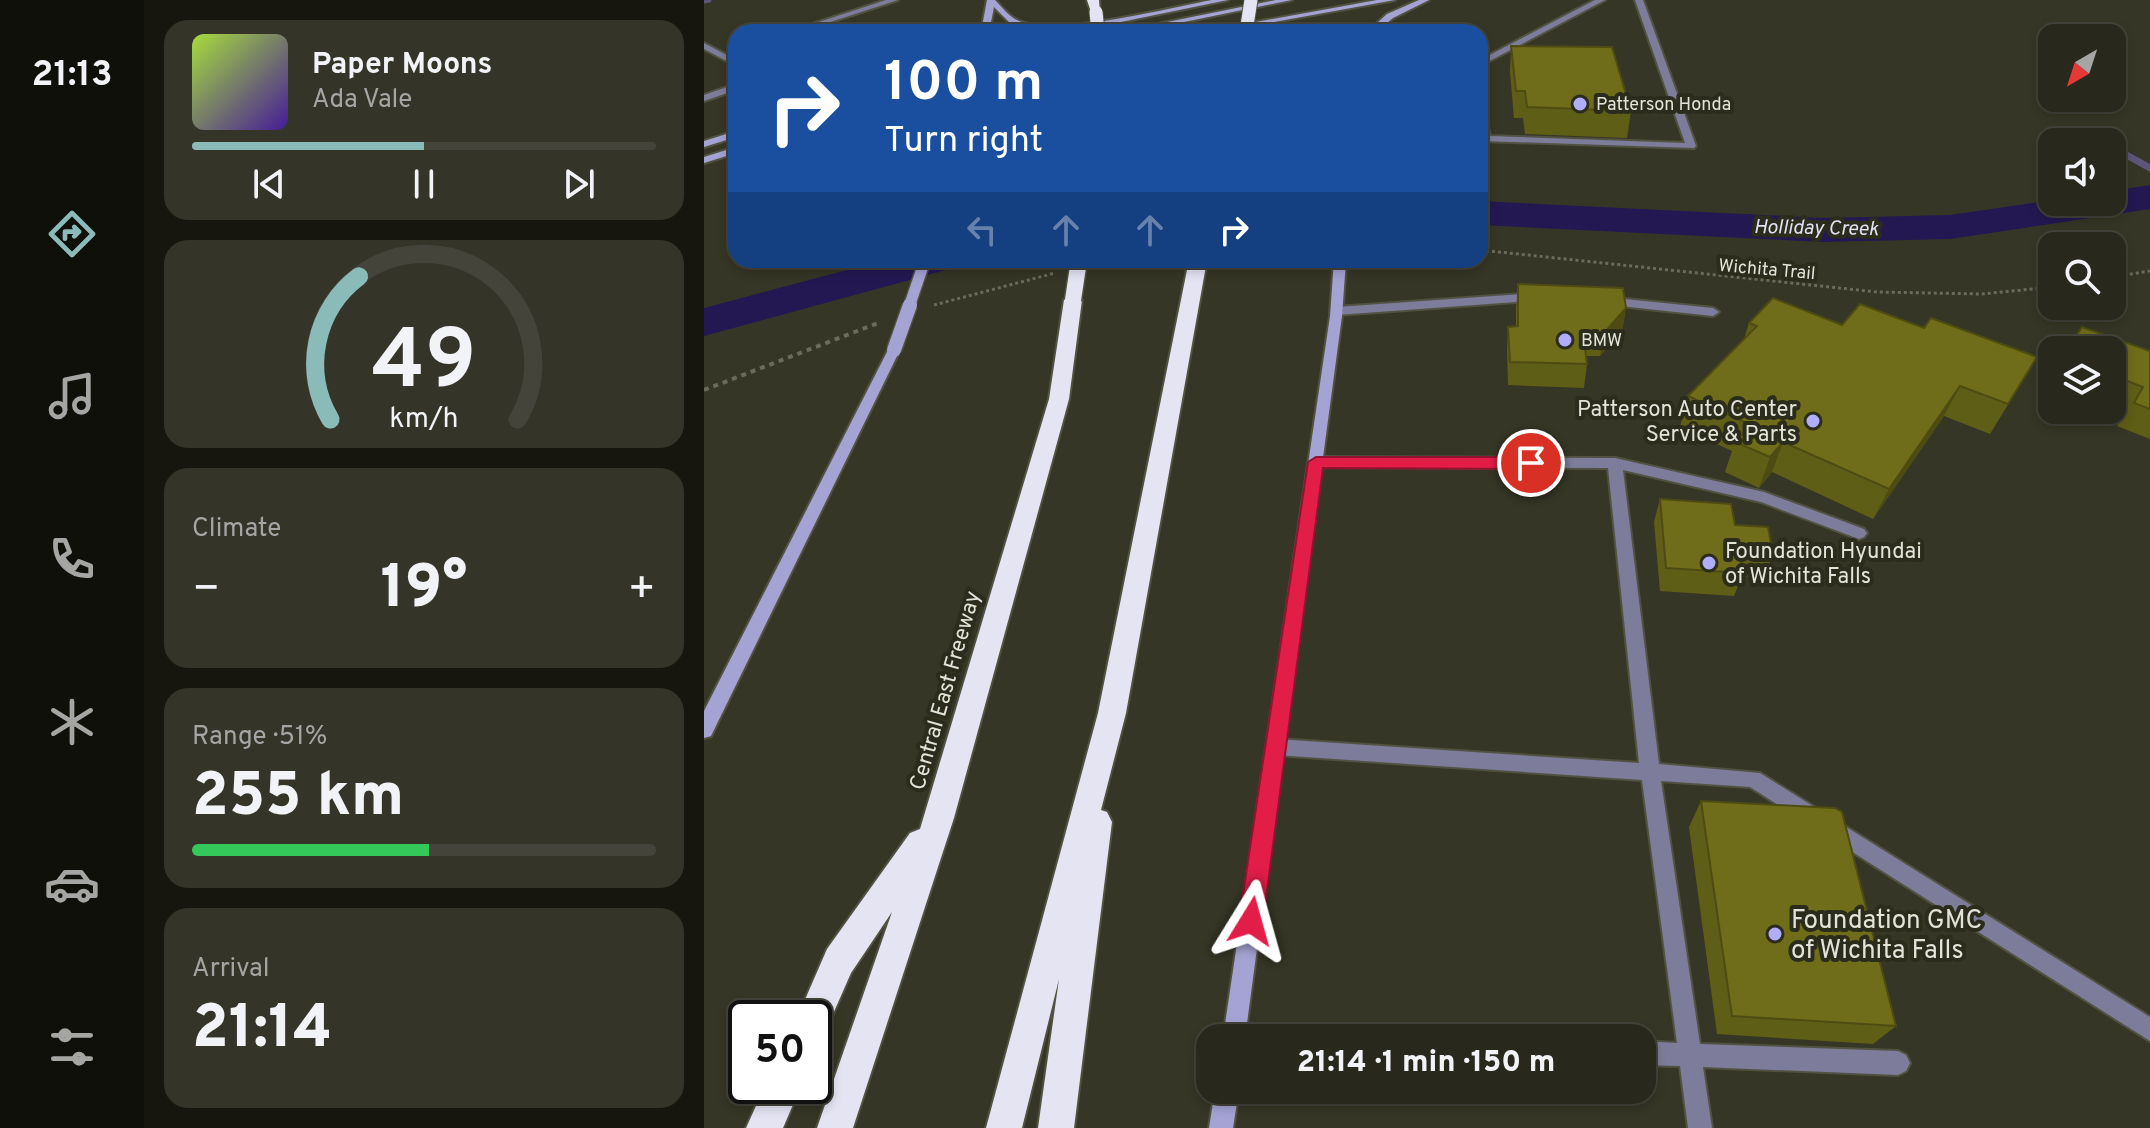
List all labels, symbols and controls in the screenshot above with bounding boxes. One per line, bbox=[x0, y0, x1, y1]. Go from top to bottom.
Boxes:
north arrow bbox=[2038, 24, 2126, 112]
map controls bbox=[2038, 24, 2126, 424]
text: Paper Moons bbox=[312, 47, 492, 84]
text: 100 m bbox=[884, 50, 1043, 120]
text: 21:13 bbox=[31, 53, 113, 99]
icon: right bbox=[752, 56, 856, 160]
text: Ada Vale bbox=[312, 84, 412, 117]
place label: Patterson Honda bbox=[1596, 94, 1731, 117]
marker: Patterson Honda bbox=[1571, 95, 1589, 113]
text: Turn right bbox=[884, 119, 1043, 165]
button: sound bbox=[2038, 128, 2126, 216]
icon: previous bbox=[247, 162, 291, 206]
icon: pause bbox=[402, 162, 446, 206]
icon: next bbox=[557, 162, 601, 206]
icon: directions bbox=[44, 206, 100, 262]
icon: left bbox=[960, 208, 1004, 252]
icon: ahead bbox=[1044, 208, 1088, 252]
icon: ahead bbox=[1128, 208, 1172, 252]
icon: right bbox=[1212, 208, 1256, 252]
water label: Holliday Creek bbox=[1753, 215, 1880, 243]
button: search bbox=[2038, 232, 2126, 320]
street label: Wichita Trail bbox=[1717, 255, 1816, 286]
text: 49 bbox=[372, 313, 476, 418]
place label: BMW bbox=[1581, 330, 1622, 353]
marker: BMW bbox=[1556, 331, 1574, 349]
button: layers bbox=[2038, 336, 2126, 424]
icon: music bbox=[44, 368, 100, 424]
place label: Patterson Auto Center Service & Parts bbox=[1577, 397, 1797, 449]
text: km/h bbox=[389, 402, 459, 438]
marker: Patterson Auto Center Service & Parts bbox=[1804, 412, 1822, 430]
pin bbox=[1497, 429, 1565, 497]
icon: arrive bbox=[1509, 441, 1553, 485]
text: Climate bbox=[192, 513, 281, 546]
icon: phone bbox=[44, 531, 100, 587]
place label: Foundation Hyundai of Wichita Falls bbox=[1725, 539, 1922, 591]
text: 19° bbox=[381, 553, 467, 629]
marker: Foundation Hyundai of Wichita Falls bbox=[1700, 554, 1718, 572]
text: − bbox=[192, 563, 220, 619]
text: + bbox=[628, 563, 656, 619]
street label: Central East Freeway bbox=[905, 588, 988, 793]
icon: climate bbox=[44, 694, 100, 750]
text: Range · 51% bbox=[192, 721, 327, 754]
text: 255 km bbox=[192, 761, 404, 837]
icon: car bbox=[44, 856, 100, 912]
position arrow bbox=[1209, 879, 1293, 963]
place label: Foundation GMC of Wichita Falls bbox=[1791, 905, 1982, 968]
marker: Foundation GMC of Wichita Falls bbox=[1766, 925, 1784, 943]
text: Arrival bbox=[192, 953, 270, 986]
text: 21:14 bbox=[192, 993, 332, 1069]
speed limit sign: 50 bbox=[728, 1000, 832, 1104]
icon: filters bbox=[44, 1019, 100, 1075]
text: 21:14 · 1 min · 150 m bbox=[1297, 1045, 1555, 1082]

